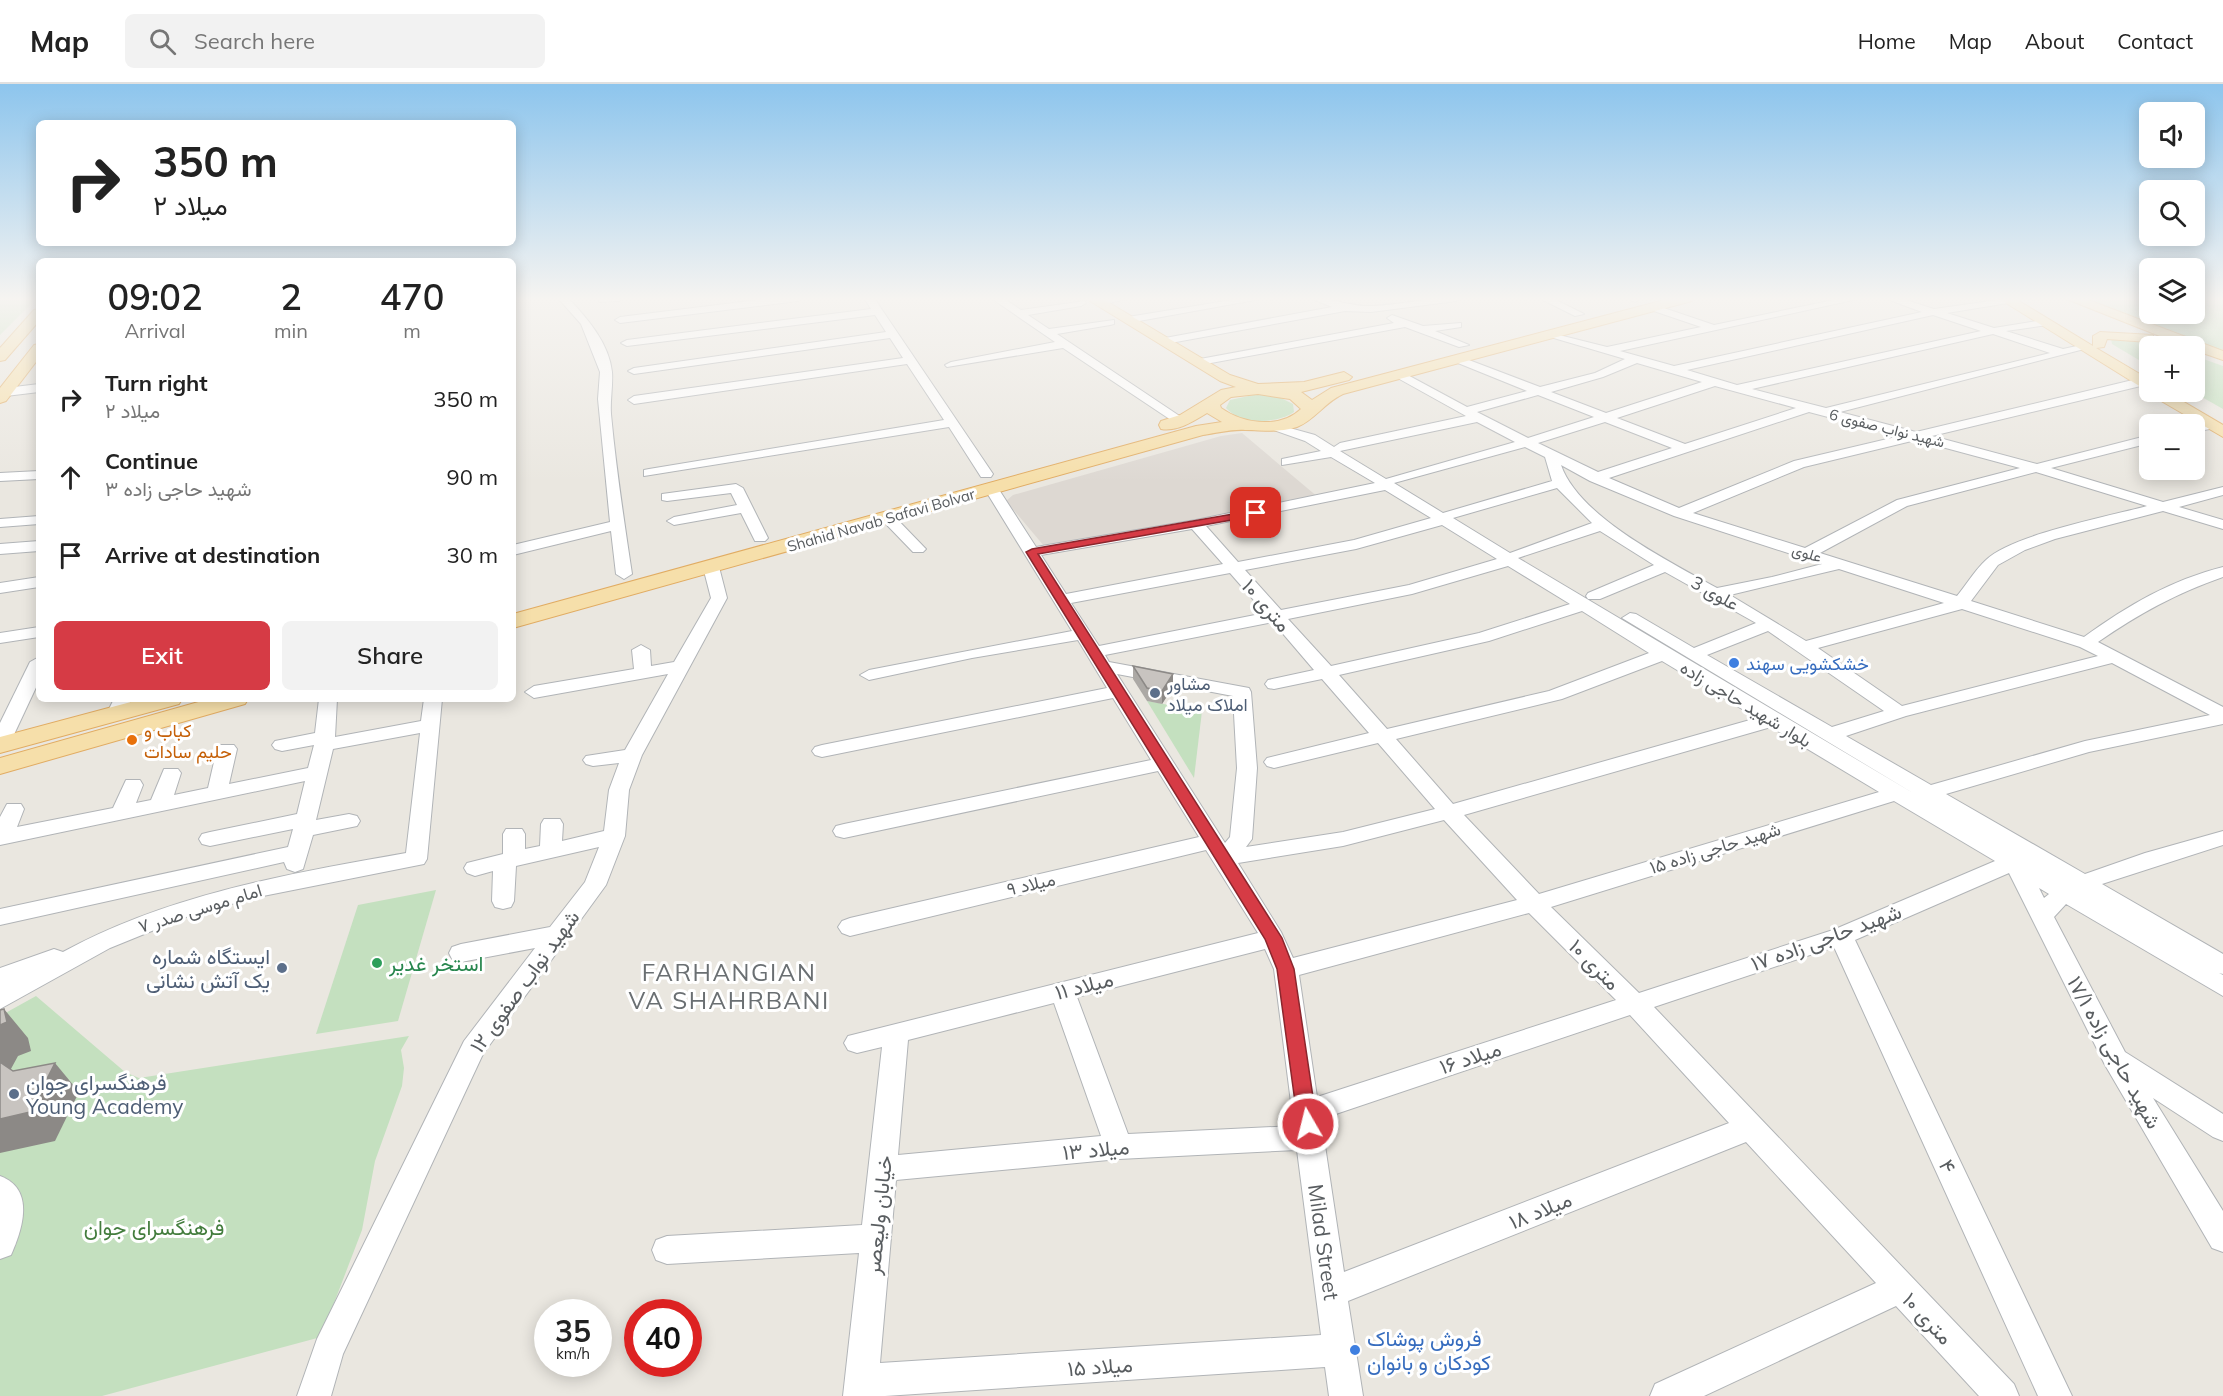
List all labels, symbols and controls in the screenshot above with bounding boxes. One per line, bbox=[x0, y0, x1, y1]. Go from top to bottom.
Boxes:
search box bbox=[125, 14, 545, 68]
text: Map bbox=[30, 24, 89, 59]
icon: search bbox=[146, 25, 179, 58]
text: Search here bbox=[194, 27, 315, 55]
text: Home bbox=[1858, 28, 1916, 54]
text: Map bbox=[1949, 28, 1992, 54]
text: About bbox=[2025, 28, 2084, 54]
text: Contact bbox=[2117, 28, 2193, 54]
map controls bbox=[2139, 102, 2205, 480]
button: sound bbox=[2139, 102, 2205, 168]
text: 350 m bbox=[153, 135, 278, 188]
icon: right bbox=[54, 144, 132, 222]
button: search bbox=[2139, 180, 2205, 246]
text: میلاد ۲ bbox=[153, 188, 228, 222]
button: layers bbox=[2139, 258, 2205, 324]
text: 09:02 bbox=[108, 274, 202, 319]
text: 2 bbox=[280, 274, 302, 319]
text: 470 bbox=[380, 274, 444, 319]
text: Arrival bbox=[124, 318, 186, 343]
text: min bbox=[274, 318, 308, 343]
text: m bbox=[403, 318, 421, 343]
button: + bbox=[2139, 336, 2205, 402]
text: Turn right bbox=[105, 369, 208, 397]
icon: right bbox=[54, 383, 87, 416]
text: 350 m bbox=[433, 385, 498, 413]
text: میلاد ۲ bbox=[105, 398, 160, 423]
street label: شهید نواب صفوی 6 bbox=[1827, 404, 1947, 453]
button: − bbox=[2139, 414, 2205, 480]
text: Continue bbox=[105, 447, 198, 475]
icon: ahead bbox=[54, 461, 87, 494]
text: 90 m bbox=[447, 463, 498, 491]
text: شهید حاجی زاده ۳ bbox=[105, 476, 251, 501]
street label: Shahid Navab Safavi Bolvar bbox=[785, 484, 978, 556]
pin bbox=[1230, 487, 1281, 538]
icon: arrive bbox=[1239, 496, 1272, 529]
icon: arrive bbox=[54, 539, 87, 572]
street label: علوی bbox=[1790, 540, 1824, 567]
text: Arrive at destination bbox=[105, 541, 320, 569]
text: 30 m bbox=[447, 541, 498, 569]
street label: علوی 3 bbox=[1687, 570, 1743, 616]
street label: ۱۰ متری bbox=[1236, 573, 1297, 638]
button: Exit bbox=[54, 621, 270, 690]
button: Share bbox=[282, 621, 498, 690]
place label: خشکشویی سهند bbox=[1746, 652, 1869, 675]
street label: بلوار شهید حاجی زاده bbox=[1676, 656, 1816, 752]
marker: خشکشویی سهند bbox=[1727, 656, 1741, 670]
place label: مشاور املاک میلاد bbox=[1166, 672, 1248, 716]
marker: مشاور املاک میلاد bbox=[1148, 686, 1162, 700]
place label: کباب و حلیم سادات bbox=[144, 719, 232, 764]
marker: کباب و حلیم سادات bbox=[125, 733, 139, 747]
street label: شهید حاجی زاده ۱۵ bbox=[1647, 817, 1783, 879]
street label: میلاد ۹ bbox=[1005, 867, 1057, 901]
street label: امام موسی صدر ۷ bbox=[135, 878, 265, 939]
street label: شهید حاجی زاده ۱۷ bbox=[1747, 898, 1905, 977]
street label: شهید نواب صفوی ۱۲ bbox=[464, 905, 585, 1058]
street label: ۱۰ متری bbox=[1563, 933, 1626, 996]
place label: ایستگاه شماره یک آتش نشانی bbox=[146, 943, 270, 993]
place label: استخر غدیر bbox=[388, 950, 483, 977]
marker: استخر غدیر bbox=[370, 956, 384, 970]
district label: FARHANGIAN VA SHAHRBANI bbox=[628, 957, 830, 1015]
marker: ایستگاه شماره یک آتش نشانی bbox=[275, 961, 289, 975]
street label: میلاد ۱۱ bbox=[1052, 965, 1116, 1005]
street label: شهید حاجی زاده ۱۷/۱ bbox=[2061, 971, 2168, 1133]
street label: میلاد ۱۶ bbox=[1436, 1035, 1504, 1079]
place label: فرهنگسرای جوان Young Academy bbox=[25, 1069, 183, 1119]
marker: فرهنگسرای جوان Young Academy bbox=[7, 1087, 21, 1101]
position arrow bbox=[1276, 1092, 1340, 1156]
street label: میلاد ۱۳ bbox=[1062, 1133, 1130, 1165]
street label: خیابان ولیعصر bbox=[859, 1154, 898, 1277]
street label: ۴ bbox=[1934, 1155, 1962, 1177]
street label: Milad Street bbox=[1303, 1182, 1345, 1302]
street label: میلاد ۱۸ bbox=[1505, 1186, 1575, 1234]
park label: فرهنگسرای جوان bbox=[84, 1214, 224, 1241]
street label: ۱۰ متری bbox=[1897, 1286, 1959, 1350]
speed limit sign: 40 bbox=[624, 1299, 702, 1377]
text: 35 bbox=[555, 1312, 591, 1350]
place label: فروش پوشاک کودکان و بانوان bbox=[1367, 1325, 1491, 1376]
marker: فروش پوشاک کودکان و بانوان bbox=[1348, 1343, 1362, 1357]
text: km/h bbox=[556, 1344, 590, 1363]
street label: میلاد ۱۵ bbox=[1066, 1351, 1134, 1381]

